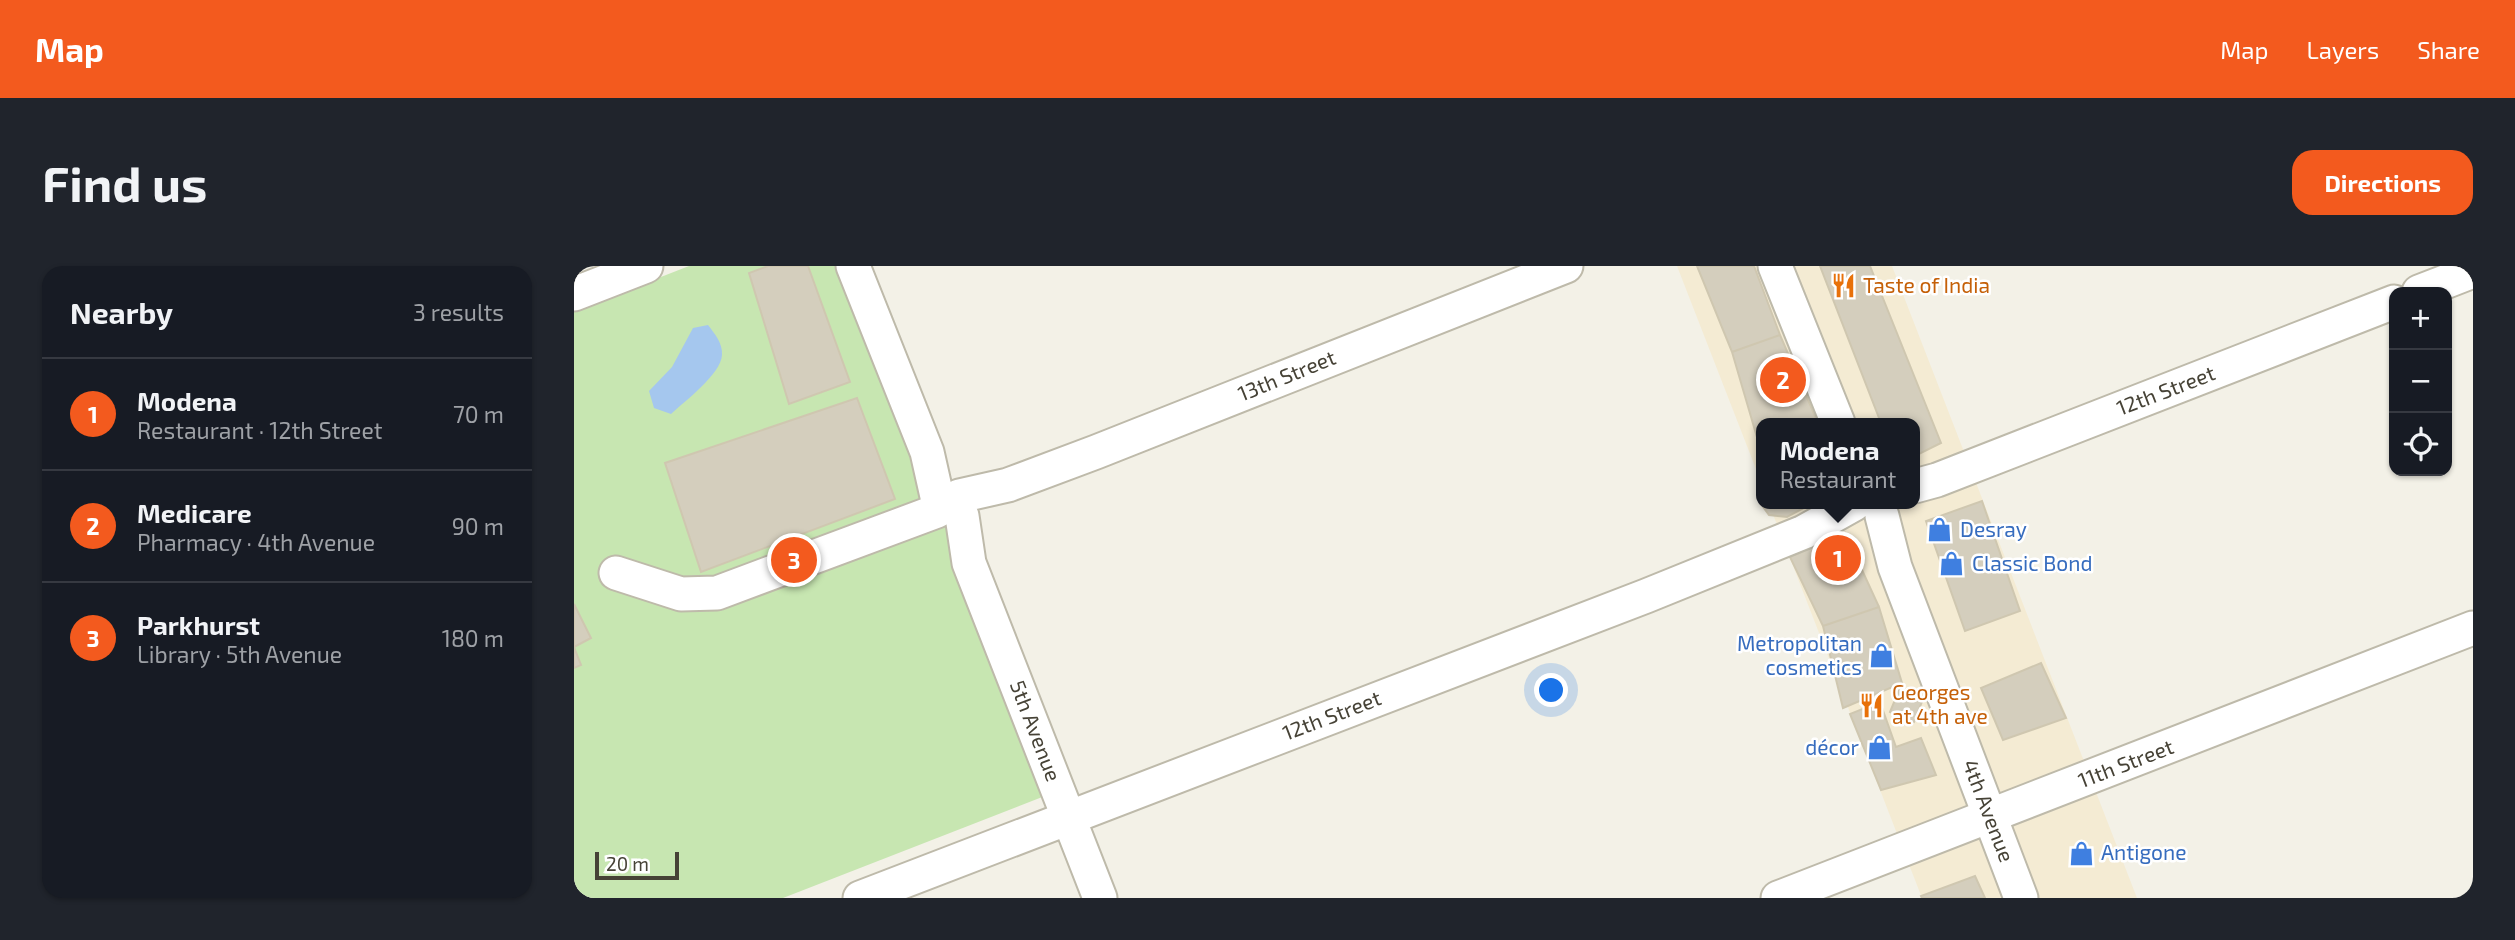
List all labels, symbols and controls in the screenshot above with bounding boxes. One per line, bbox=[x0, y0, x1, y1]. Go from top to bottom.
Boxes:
text: Map bbox=[35, 29, 104, 69]
text: Map bbox=[2220, 35, 2268, 64]
text: Layers bbox=[2306, 35, 2379, 64]
text: Share bbox=[2417, 35, 2480, 64]
button: Directions bbox=[2292, 150, 2473, 215]
text: Find us bbox=[42, 153, 207, 212]
restaurant icon: Taste of India bbox=[1829, 272, 1857, 300]
place label: Taste of India bbox=[1863, 272, 1990, 297]
map controls bbox=[2389, 287, 2452, 476]
button: + bbox=[2389, 287, 2452, 350]
text: Nearby bbox=[70, 294, 173, 330]
text: 3 results bbox=[413, 298, 504, 326]
street label: 13th Street bbox=[1234, 344, 1339, 406]
button: − bbox=[2389, 350, 2452, 413]
pin: 2 bbox=[1760, 354, 1806, 406]
street label: 12th Street bbox=[2113, 359, 2218, 420]
text: Modena bbox=[137, 385, 237, 416]
text: 1 bbox=[88, 400, 98, 428]
text: 70 m bbox=[453, 400, 504, 428]
button: locate bbox=[2389, 413, 2452, 476]
text: Restaurant · 12th Street bbox=[137, 416, 383, 444]
popup bbox=[1756, 418, 1920, 509]
text: Modena bbox=[1780, 434, 1879, 465]
text: Restaurant bbox=[1780, 465, 1896, 493]
text: Medicare bbox=[137, 497, 252, 528]
text: 2 bbox=[86, 512, 100, 540]
text: 90 m bbox=[452, 512, 504, 540]
shop icon: Desray bbox=[1926, 516, 1954, 544]
place label: Desray bbox=[1960, 516, 2027, 541]
text: Pharmacy · 4th Avenue bbox=[137, 528, 375, 556]
pin: 1 bbox=[1815, 532, 1861, 584]
pin: 3 bbox=[771, 534, 817, 586]
shop icon: Classic Bond bbox=[1938, 550, 1966, 578]
place label: Classic Bond bbox=[1972, 550, 2092, 575]
text: Parkhurst bbox=[137, 609, 260, 640]
text: 3 bbox=[86, 624, 100, 652]
text: 180 m bbox=[442, 624, 504, 652]
place label: Metropolitan cosmetics bbox=[1737, 630, 1862, 679]
text: Library · 5th Avenue bbox=[137, 640, 342, 668]
shop icon: Metropolitan cosmetics bbox=[1868, 642, 1896, 670]
your location bbox=[1534, 673, 1568, 707]
street label: 5th Avenue bbox=[1006, 676, 1067, 784]
place label: Georges at 4th ave bbox=[1892, 679, 1988, 728]
street label: 12th Street bbox=[1279, 684, 1384, 745]
restaurant icon: Georges at 4th ave bbox=[1858, 691, 1886, 719]
street label: 11th Street bbox=[2074, 733, 2177, 792]
place label: décor bbox=[1805, 734, 1860, 759]
shop icon: décor bbox=[1865, 734, 1893, 762]
street label: 4th Avenue bbox=[1958, 756, 2020, 865]
shop icon: Antigone bbox=[2067, 839, 2095, 867]
place label: Antigone bbox=[2101, 839, 2187, 864]
scale bar bbox=[595, 849, 679, 881]
text: 20 m bbox=[606, 852, 649, 875]

